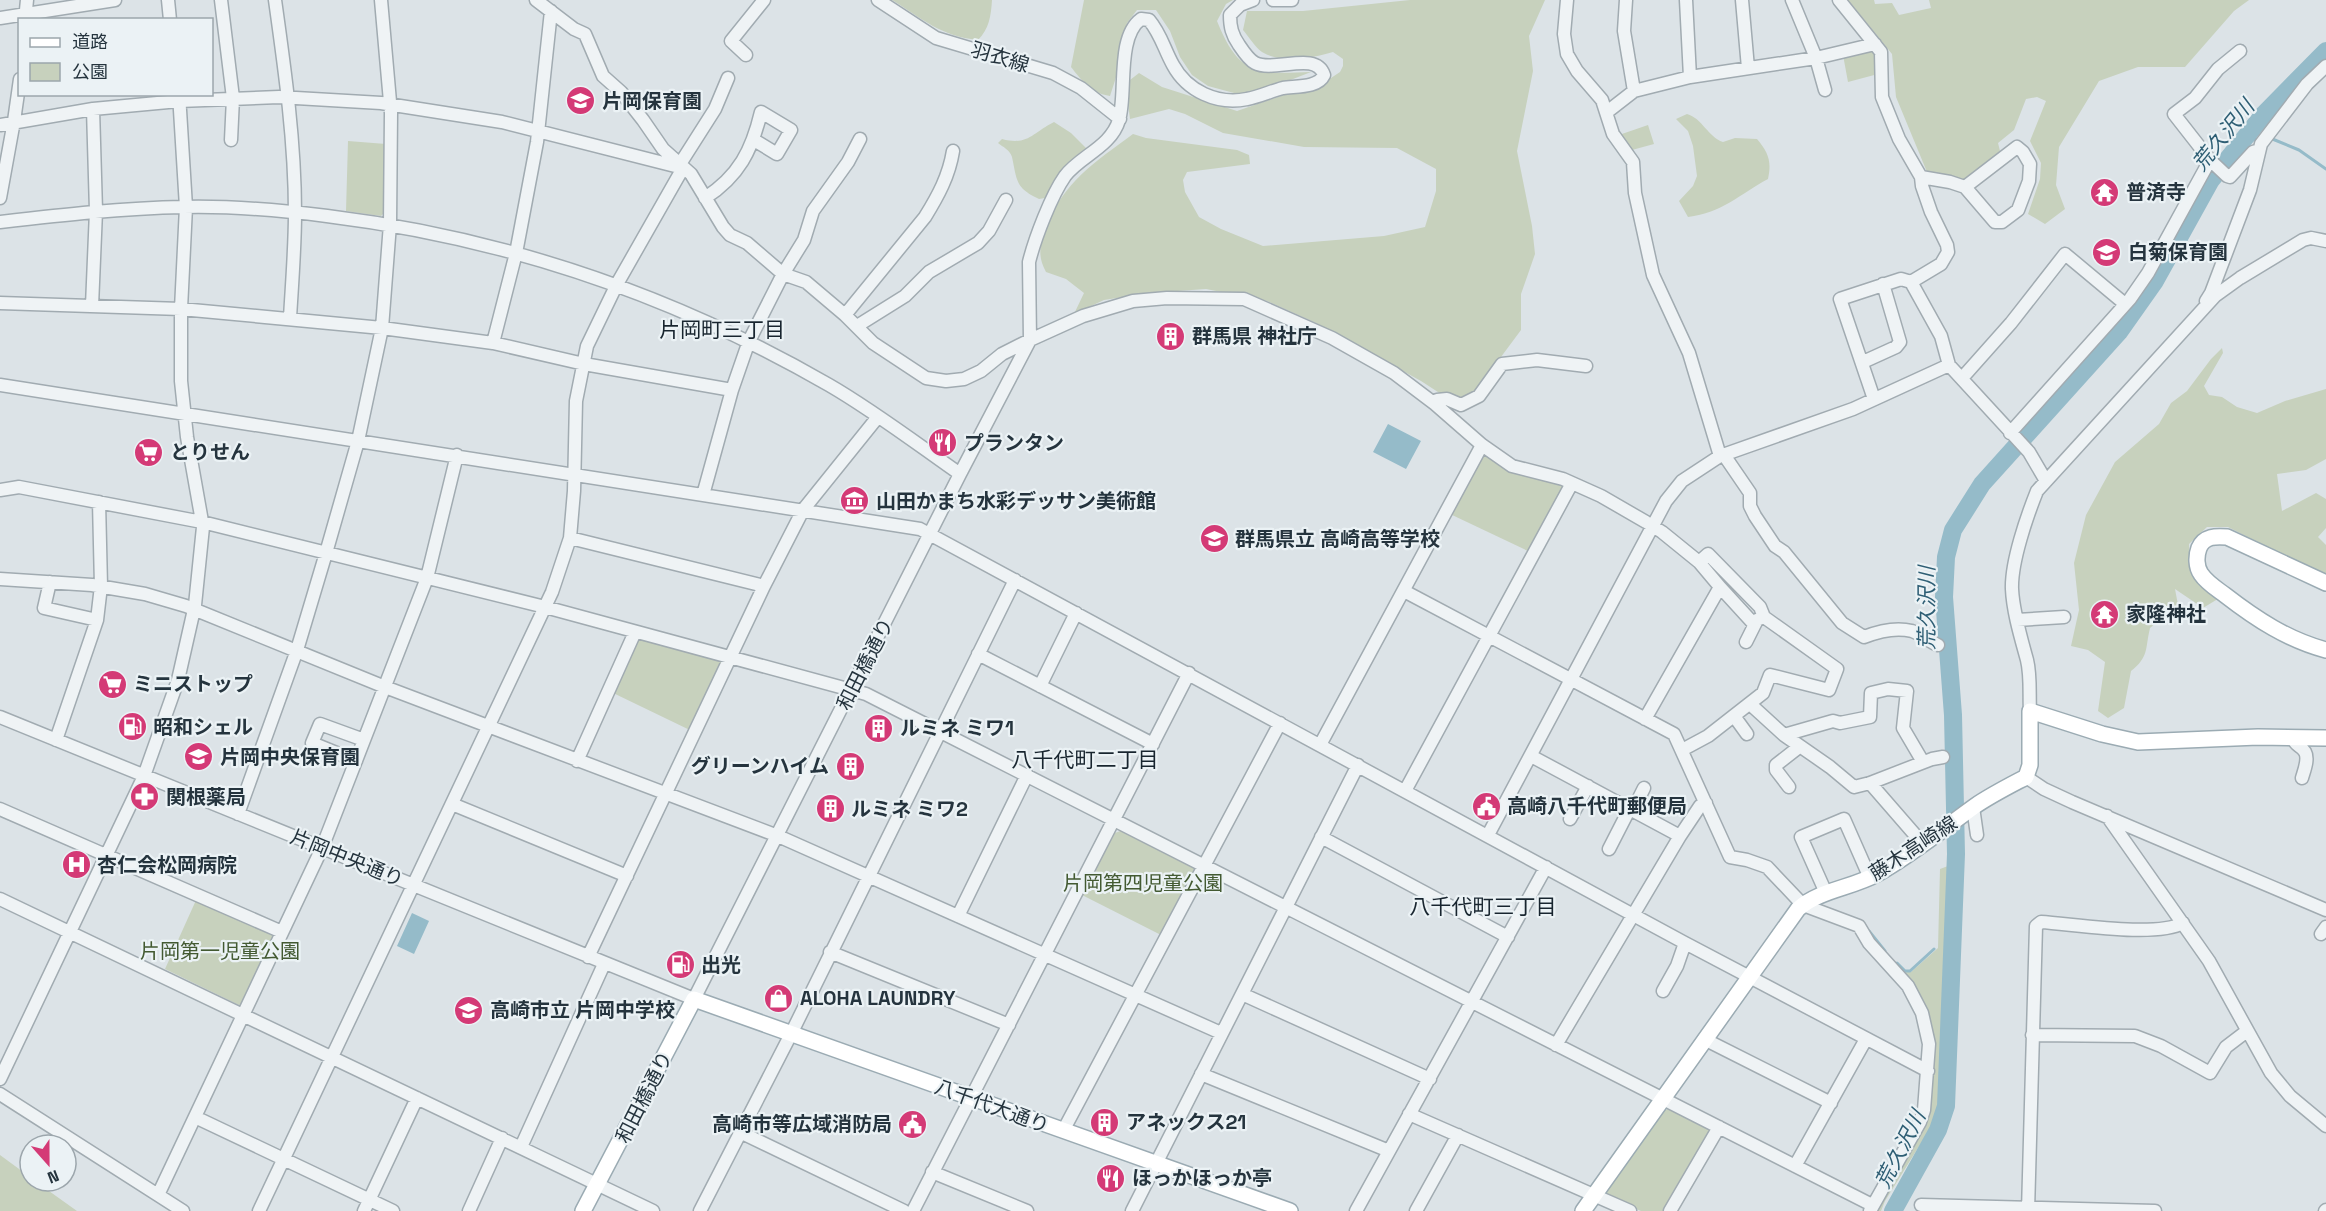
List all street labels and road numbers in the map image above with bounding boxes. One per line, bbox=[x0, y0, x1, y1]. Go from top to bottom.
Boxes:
street label: 羽衣線 bbox=[968, 36, 1032, 78]
street label: 和田橋通り bbox=[831, 614, 899, 714]
street label: 藤木高崎線 bbox=[1864, 810, 1962, 886]
street label: 片岡中央通り bbox=[286, 823, 408, 893]
street label: 和田橋通り bbox=[610, 1047, 678, 1147]
street label: 八千代大通り bbox=[931, 1073, 1053, 1139]

